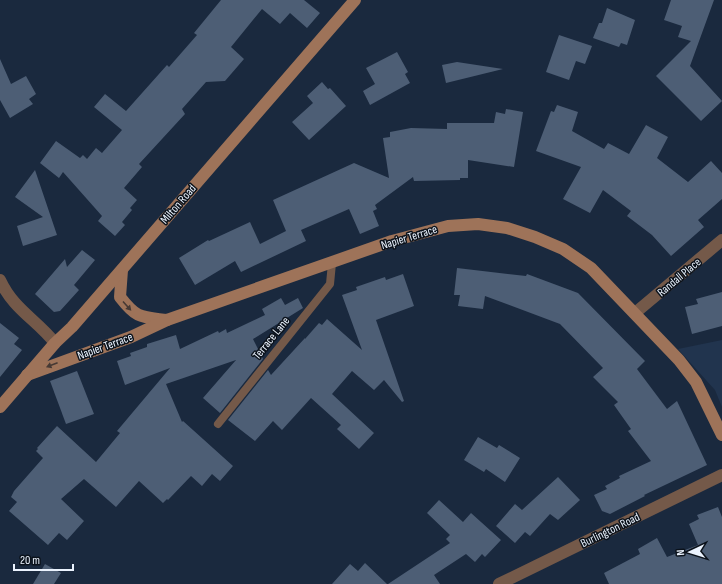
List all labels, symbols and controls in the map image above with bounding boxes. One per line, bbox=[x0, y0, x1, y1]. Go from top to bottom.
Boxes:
street label: Milton Road bbox=[157, 182, 200, 227]
street label: Napier Terrace bbox=[379, 222, 439, 253]
street label: Randall Place bbox=[654, 255, 704, 300]
one-way arrow bbox=[123, 301, 132, 311]
street label: Terrace Lane bbox=[250, 314, 293, 363]
street label: Napier Terrace bbox=[75, 329, 135, 363]
one-way arrow bbox=[46, 362, 58, 368]
street label: Burlington Road bbox=[578, 510, 642, 551]
north arrow bbox=[670, 532, 710, 572]
scale bar bbox=[14, 546, 73, 572]
text: N bbox=[674, 549, 687, 556]
text: 20 m bbox=[20, 553, 40, 568]

